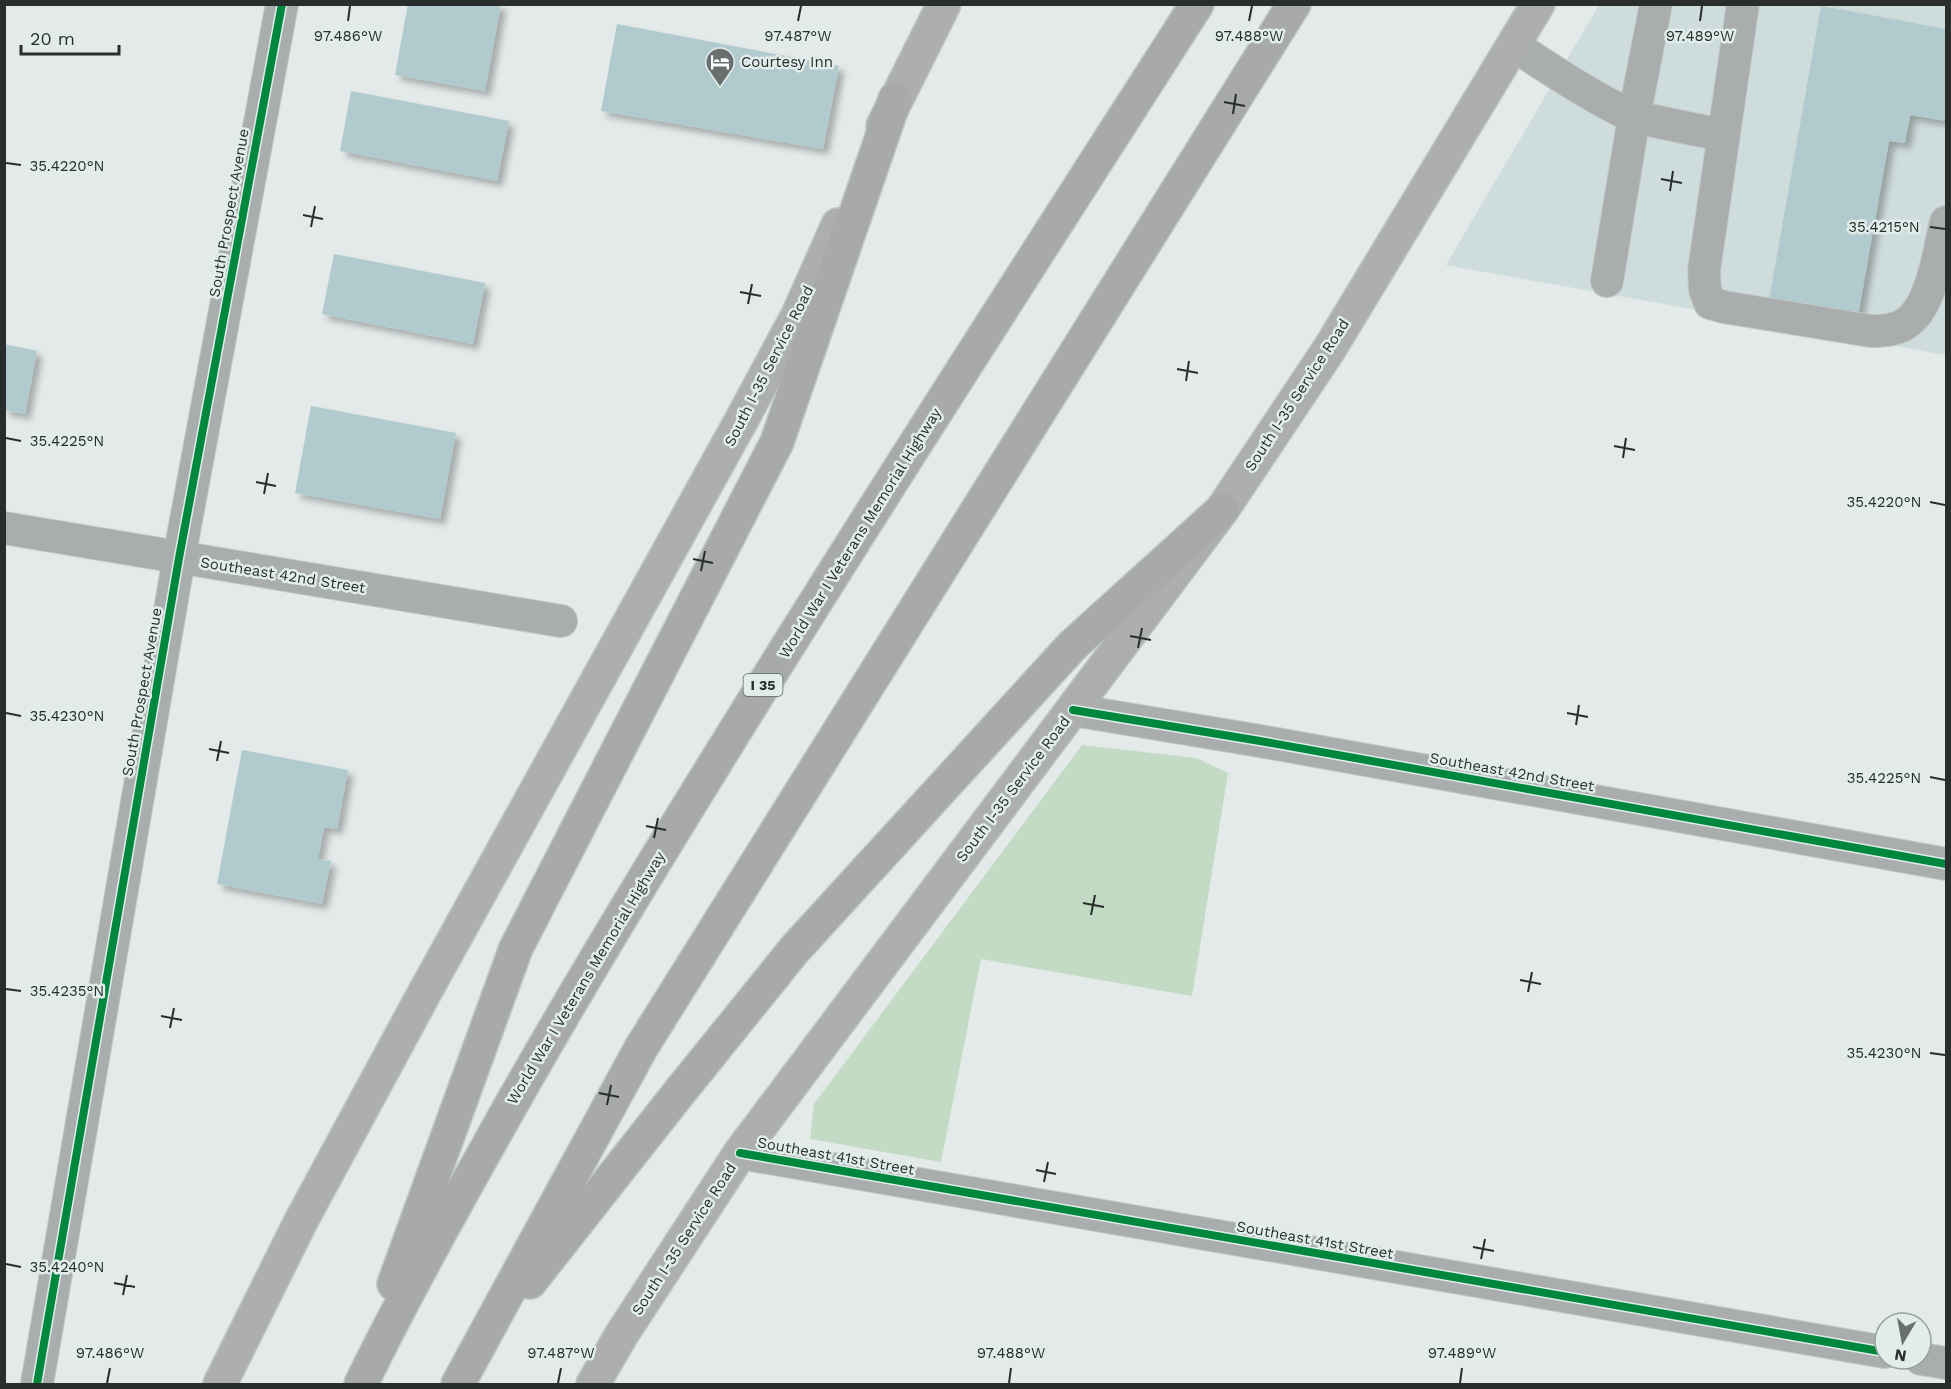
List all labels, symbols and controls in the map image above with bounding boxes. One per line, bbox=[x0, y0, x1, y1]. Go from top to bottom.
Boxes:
scale bar bbox=[21, 18, 118, 56]
text: 97.486°W bbox=[314, 27, 382, 45]
text: 97.487°W bbox=[764, 27, 832, 45]
text: 97.488°W bbox=[1215, 27, 1283, 45]
text: 97.489°W bbox=[1666, 27, 1734, 45]
text: 20 m bbox=[30, 28, 75, 49]
hotel icon: Courtesy Inn bbox=[704, 46, 736, 88]
place label: Courtesy Inn bbox=[741, 53, 833, 71]
street label: South Prospect Avenue bbox=[205, 127, 253, 299]
text: 35.4220°N bbox=[29, 157, 105, 175]
text: 35.4215°N bbox=[1848, 218, 1920, 236]
street label: South I-35 Service Road bbox=[721, 283, 817, 449]
street label: South I-35 Service Road bbox=[1241, 315, 1353, 475]
street label: World War I Veterans Memorial Highway bbox=[775, 404, 945, 662]
text: 35.4225°N bbox=[30, 432, 104, 450]
text: 35.4220°N bbox=[1846, 493, 1922, 511]
street label: Southeast 42nd Street bbox=[199, 553, 367, 597]
street label: South Prospect Avenue bbox=[118, 606, 166, 778]
road number: I 35 bbox=[744, 674, 783, 696]
text: 35.4230°N bbox=[29, 707, 105, 725]
street label: South I-35 Service Road bbox=[952, 713, 1074, 865]
street label: Southeast 42nd Street bbox=[1428, 749, 1596, 795]
text: 35.4225°N bbox=[1847, 769, 1921, 787]
street label: World War I Veterans Memorial Highway bbox=[503, 848, 669, 1108]
text: 35.4235°N bbox=[30, 982, 104, 1000]
text: 35.4230°N bbox=[1846, 1044, 1922, 1062]
street label: Southeast 41st Street bbox=[756, 1133, 917, 1179]
street label: South I-35 Service Road bbox=[628, 1159, 740, 1319]
street label: Southeast 41st Street bbox=[1235, 1217, 1396, 1263]
text: 35.4240°N bbox=[29, 1258, 105, 1276]
north arrow bbox=[1873, 1311, 1933, 1371]
text: 97.486°W bbox=[76, 1344, 144, 1362]
text: 97.487°W bbox=[527, 1344, 595, 1362]
text: 97.488°W bbox=[977, 1344, 1045, 1362]
text: 97.489°W bbox=[1428, 1344, 1496, 1362]
text: N bbox=[1893, 1345, 1908, 1366]

